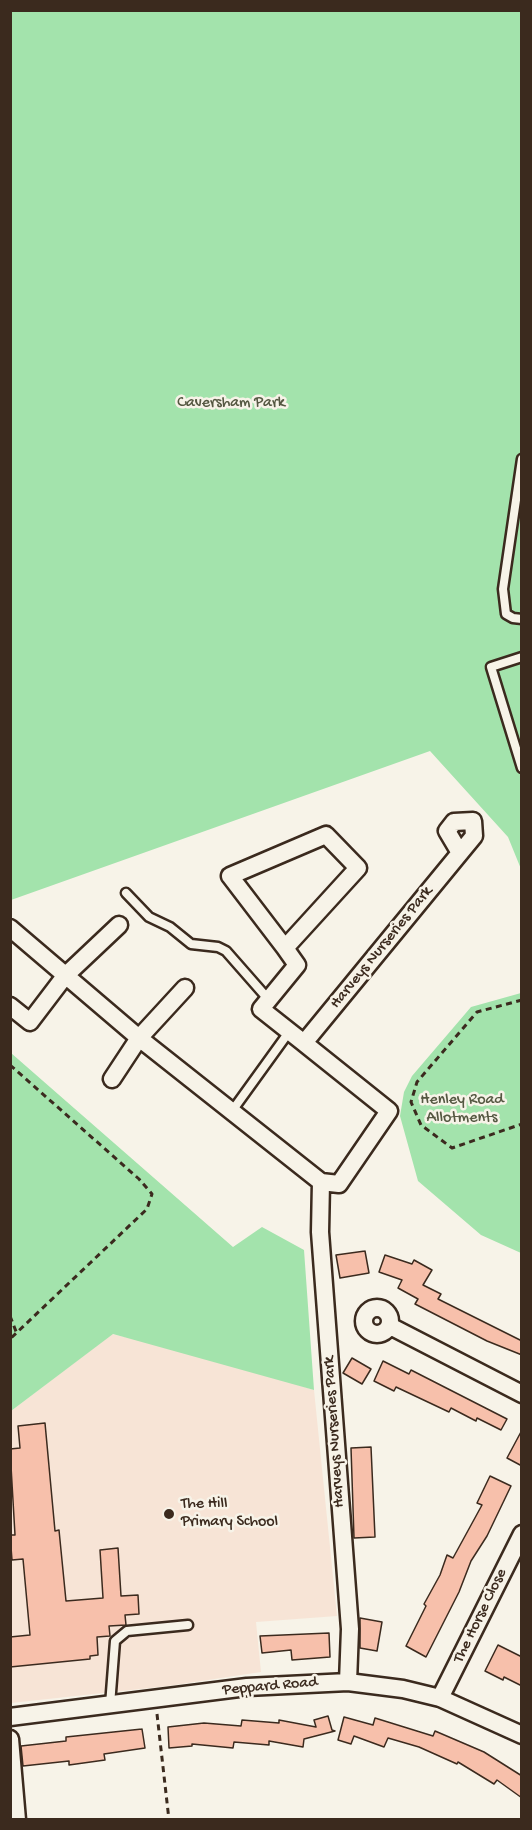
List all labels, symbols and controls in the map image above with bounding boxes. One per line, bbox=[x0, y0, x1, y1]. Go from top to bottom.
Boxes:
park label: Caversham Park bbox=[177, 394, 285, 414]
street label: Harveys Nurseries Park bbox=[327, 883, 437, 1013]
park label: Henley Road Allotments bbox=[420, 1091, 504, 1129]
street label: Harveys Nurseries Park bbox=[320, 1356, 350, 1508]
place label: The Hill Primary School bbox=[181, 1495, 278, 1533]
marker: The Hill Primary School bbox=[162, 1507, 176, 1521]
street label: The Horse Close bbox=[450, 1566, 512, 1666]
street label: Peppard Road bbox=[222, 1673, 318, 1701]

